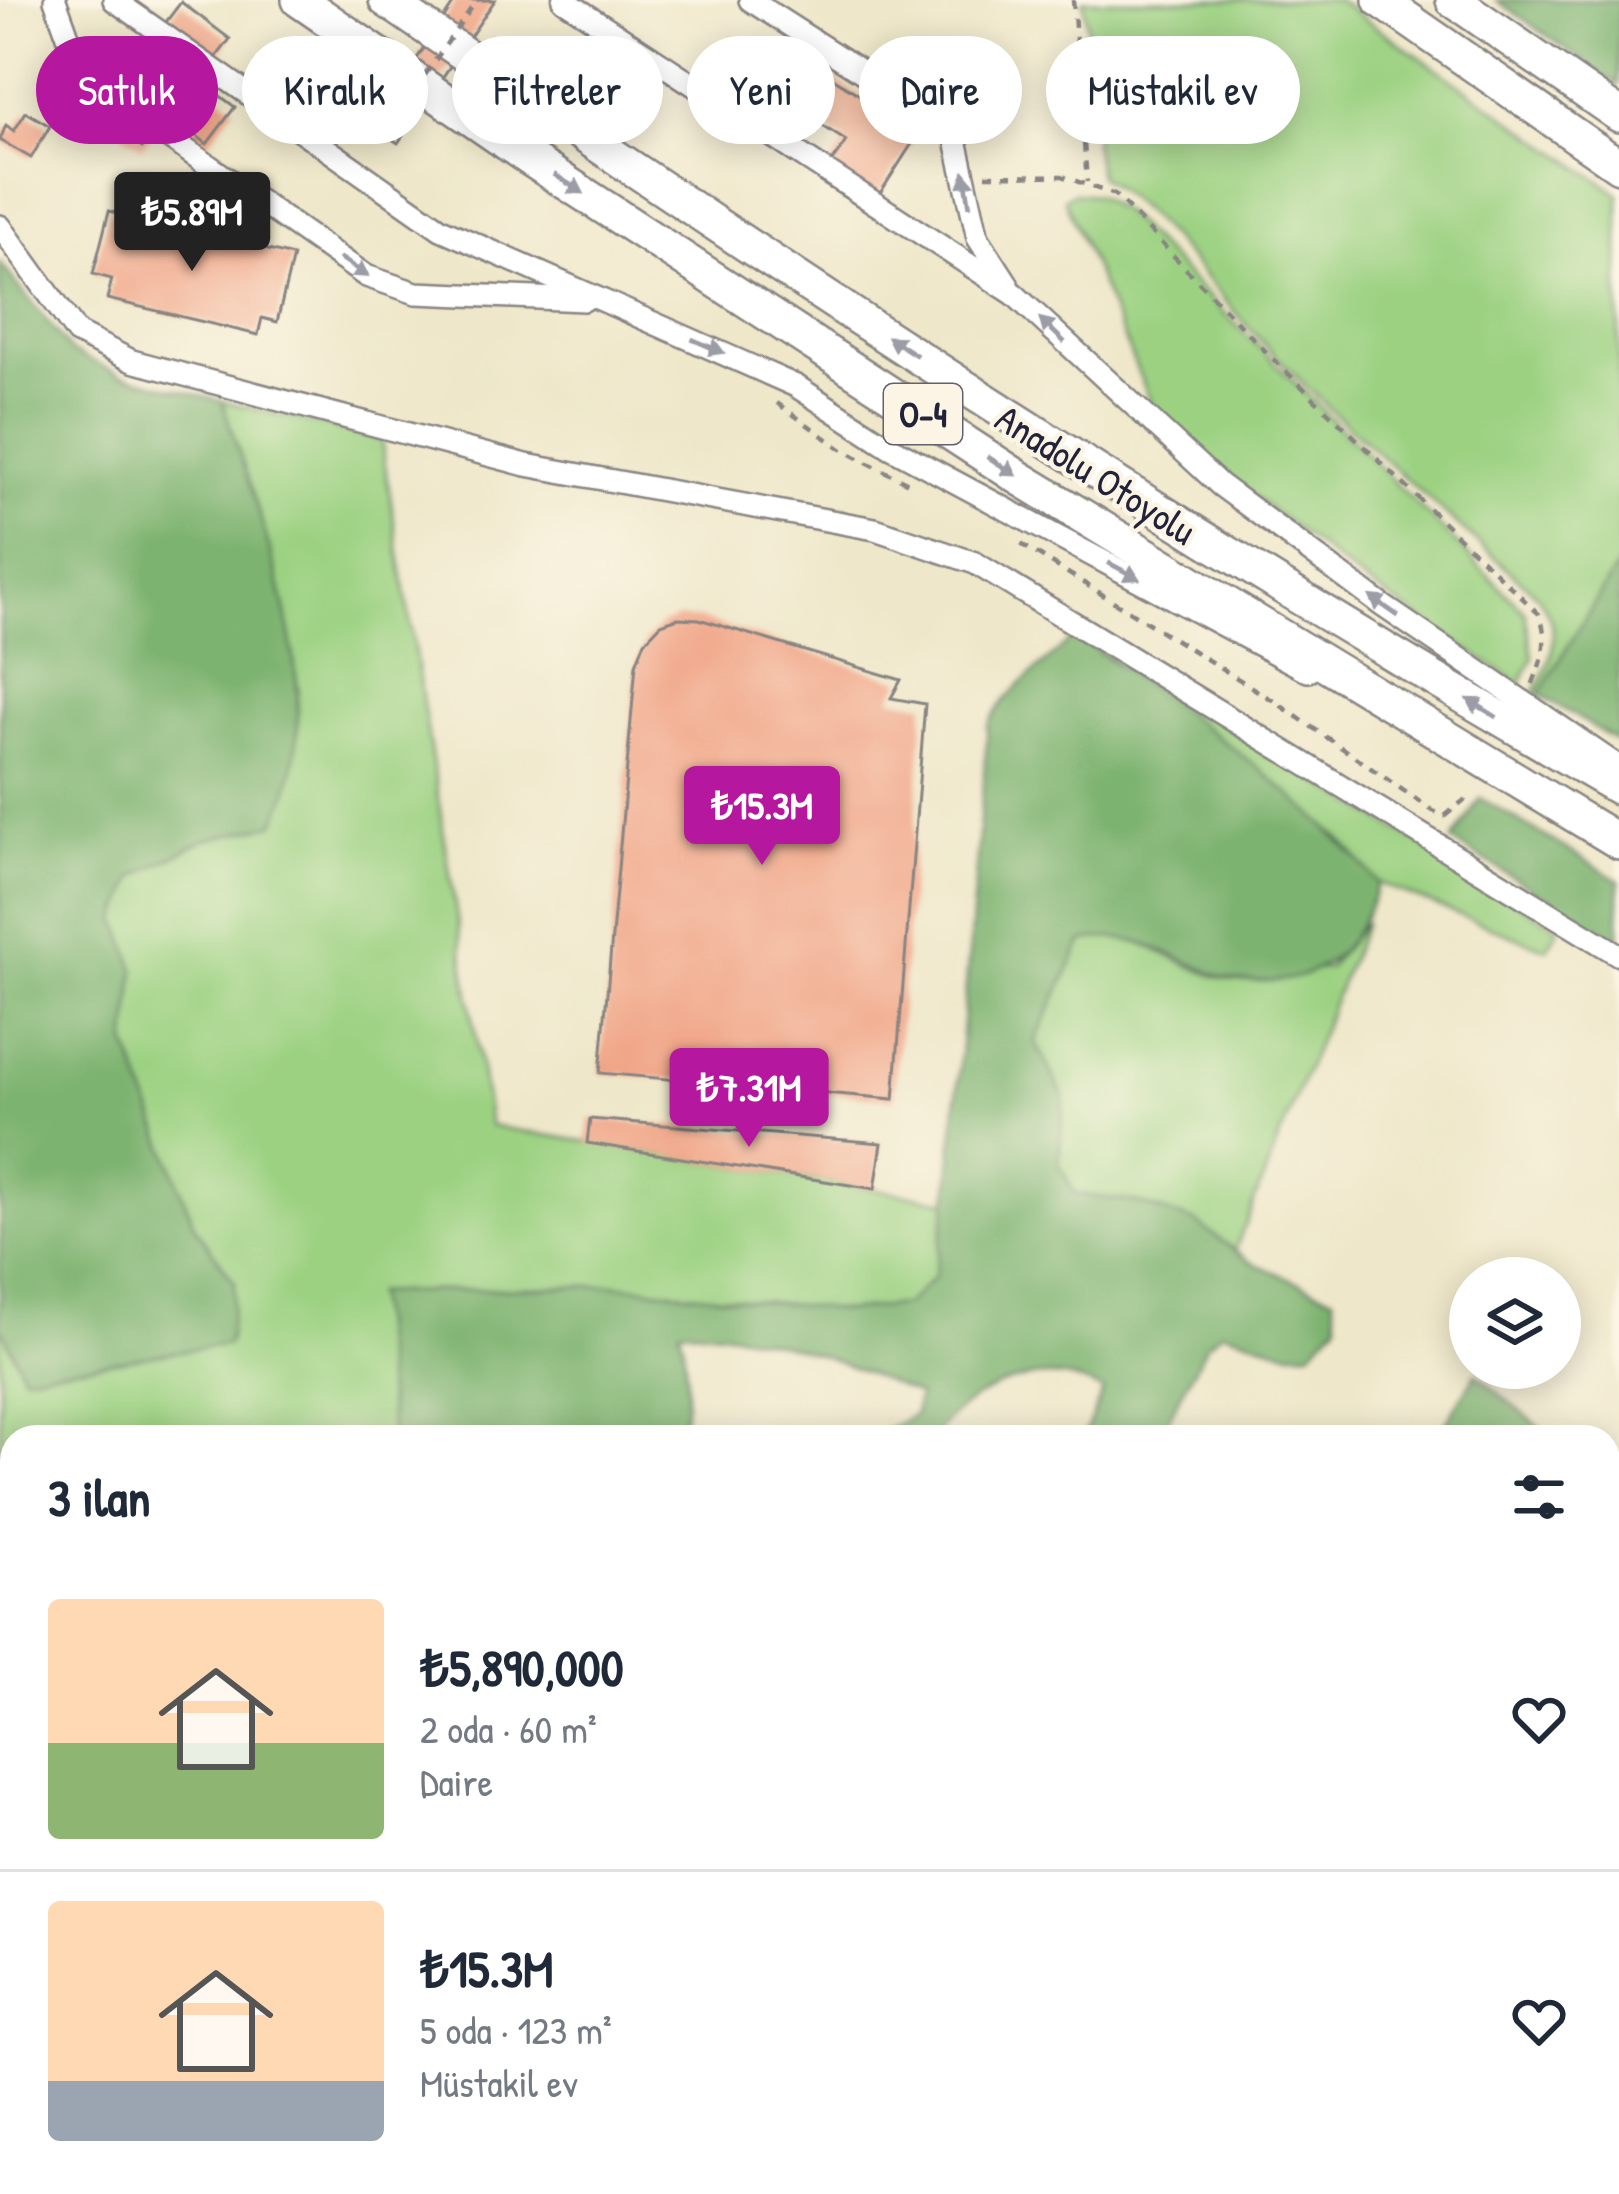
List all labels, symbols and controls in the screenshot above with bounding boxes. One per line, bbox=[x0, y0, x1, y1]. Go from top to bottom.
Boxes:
chip: Satılık bbox=[36, 36, 218, 144]
chip: Kiralık bbox=[242, 36, 428, 144]
chip: Filtreler bbox=[452, 36, 663, 144]
chip: Yeni bbox=[687, 36, 835, 144]
chip: Daire bbox=[859, 36, 1022, 144]
chip: Müstakil ev bbox=[1046, 36, 1300, 144]
one-way arrow bbox=[957, 169, 976, 207]
pin: ₺5.89M bbox=[94, 172, 290, 274]
one-way arrow bbox=[553, 173, 586, 195]
text: ₺5.89M bbox=[141, 184, 243, 237]
one-way arrow bbox=[337, 255, 370, 277]
one-way arrow bbox=[1038, 317, 1067, 345]
one-way arrow bbox=[885, 335, 918, 357]
one-way arrow bbox=[691, 336, 726, 356]
road number: O-4 bbox=[884, 384, 962, 444]
street label: Anadolu Otoyolu bbox=[986, 391, 1206, 556]
one-way arrow bbox=[985, 455, 1018, 477]
one-way arrow bbox=[1107, 560, 1141, 581]
one-way arrow bbox=[1368, 595, 1400, 618]
one-way arrow bbox=[1465, 698, 1499, 719]
pin: ₺15.3M bbox=[664, 766, 860, 868]
text: ₺15.3M bbox=[711, 778, 813, 831]
pin: ₺7.31M bbox=[651, 1048, 847, 1150]
text: ₺7.31M bbox=[697, 1060, 801, 1113]
map controls bbox=[1449, 1257, 1581, 1389]
button: layers bbox=[1449, 1257, 1581, 1389]
text: 3 ilan bbox=[48, 1463, 151, 1532]
icon: filters bbox=[1506, 1464, 1572, 1530]
text: ₺5,890,000 bbox=[420, 1633, 624, 1702]
icon: home bbox=[144, 1647, 288, 1791]
icon: heart bbox=[1506, 1686, 1572, 1752]
text: 2 oda · 60 m² bbox=[420, 1702, 597, 1755]
text: Daire bbox=[420, 1755, 493, 1808]
text: ₺15.3M bbox=[420, 1934, 553, 2003]
icon: home bbox=[144, 1949, 288, 2093]
icon: heart bbox=[1506, 1988, 1572, 2054]
text: 5 oda · 123 m² bbox=[420, 2003, 612, 2056]
text: Müstakil ev bbox=[420, 2056, 578, 2109]

